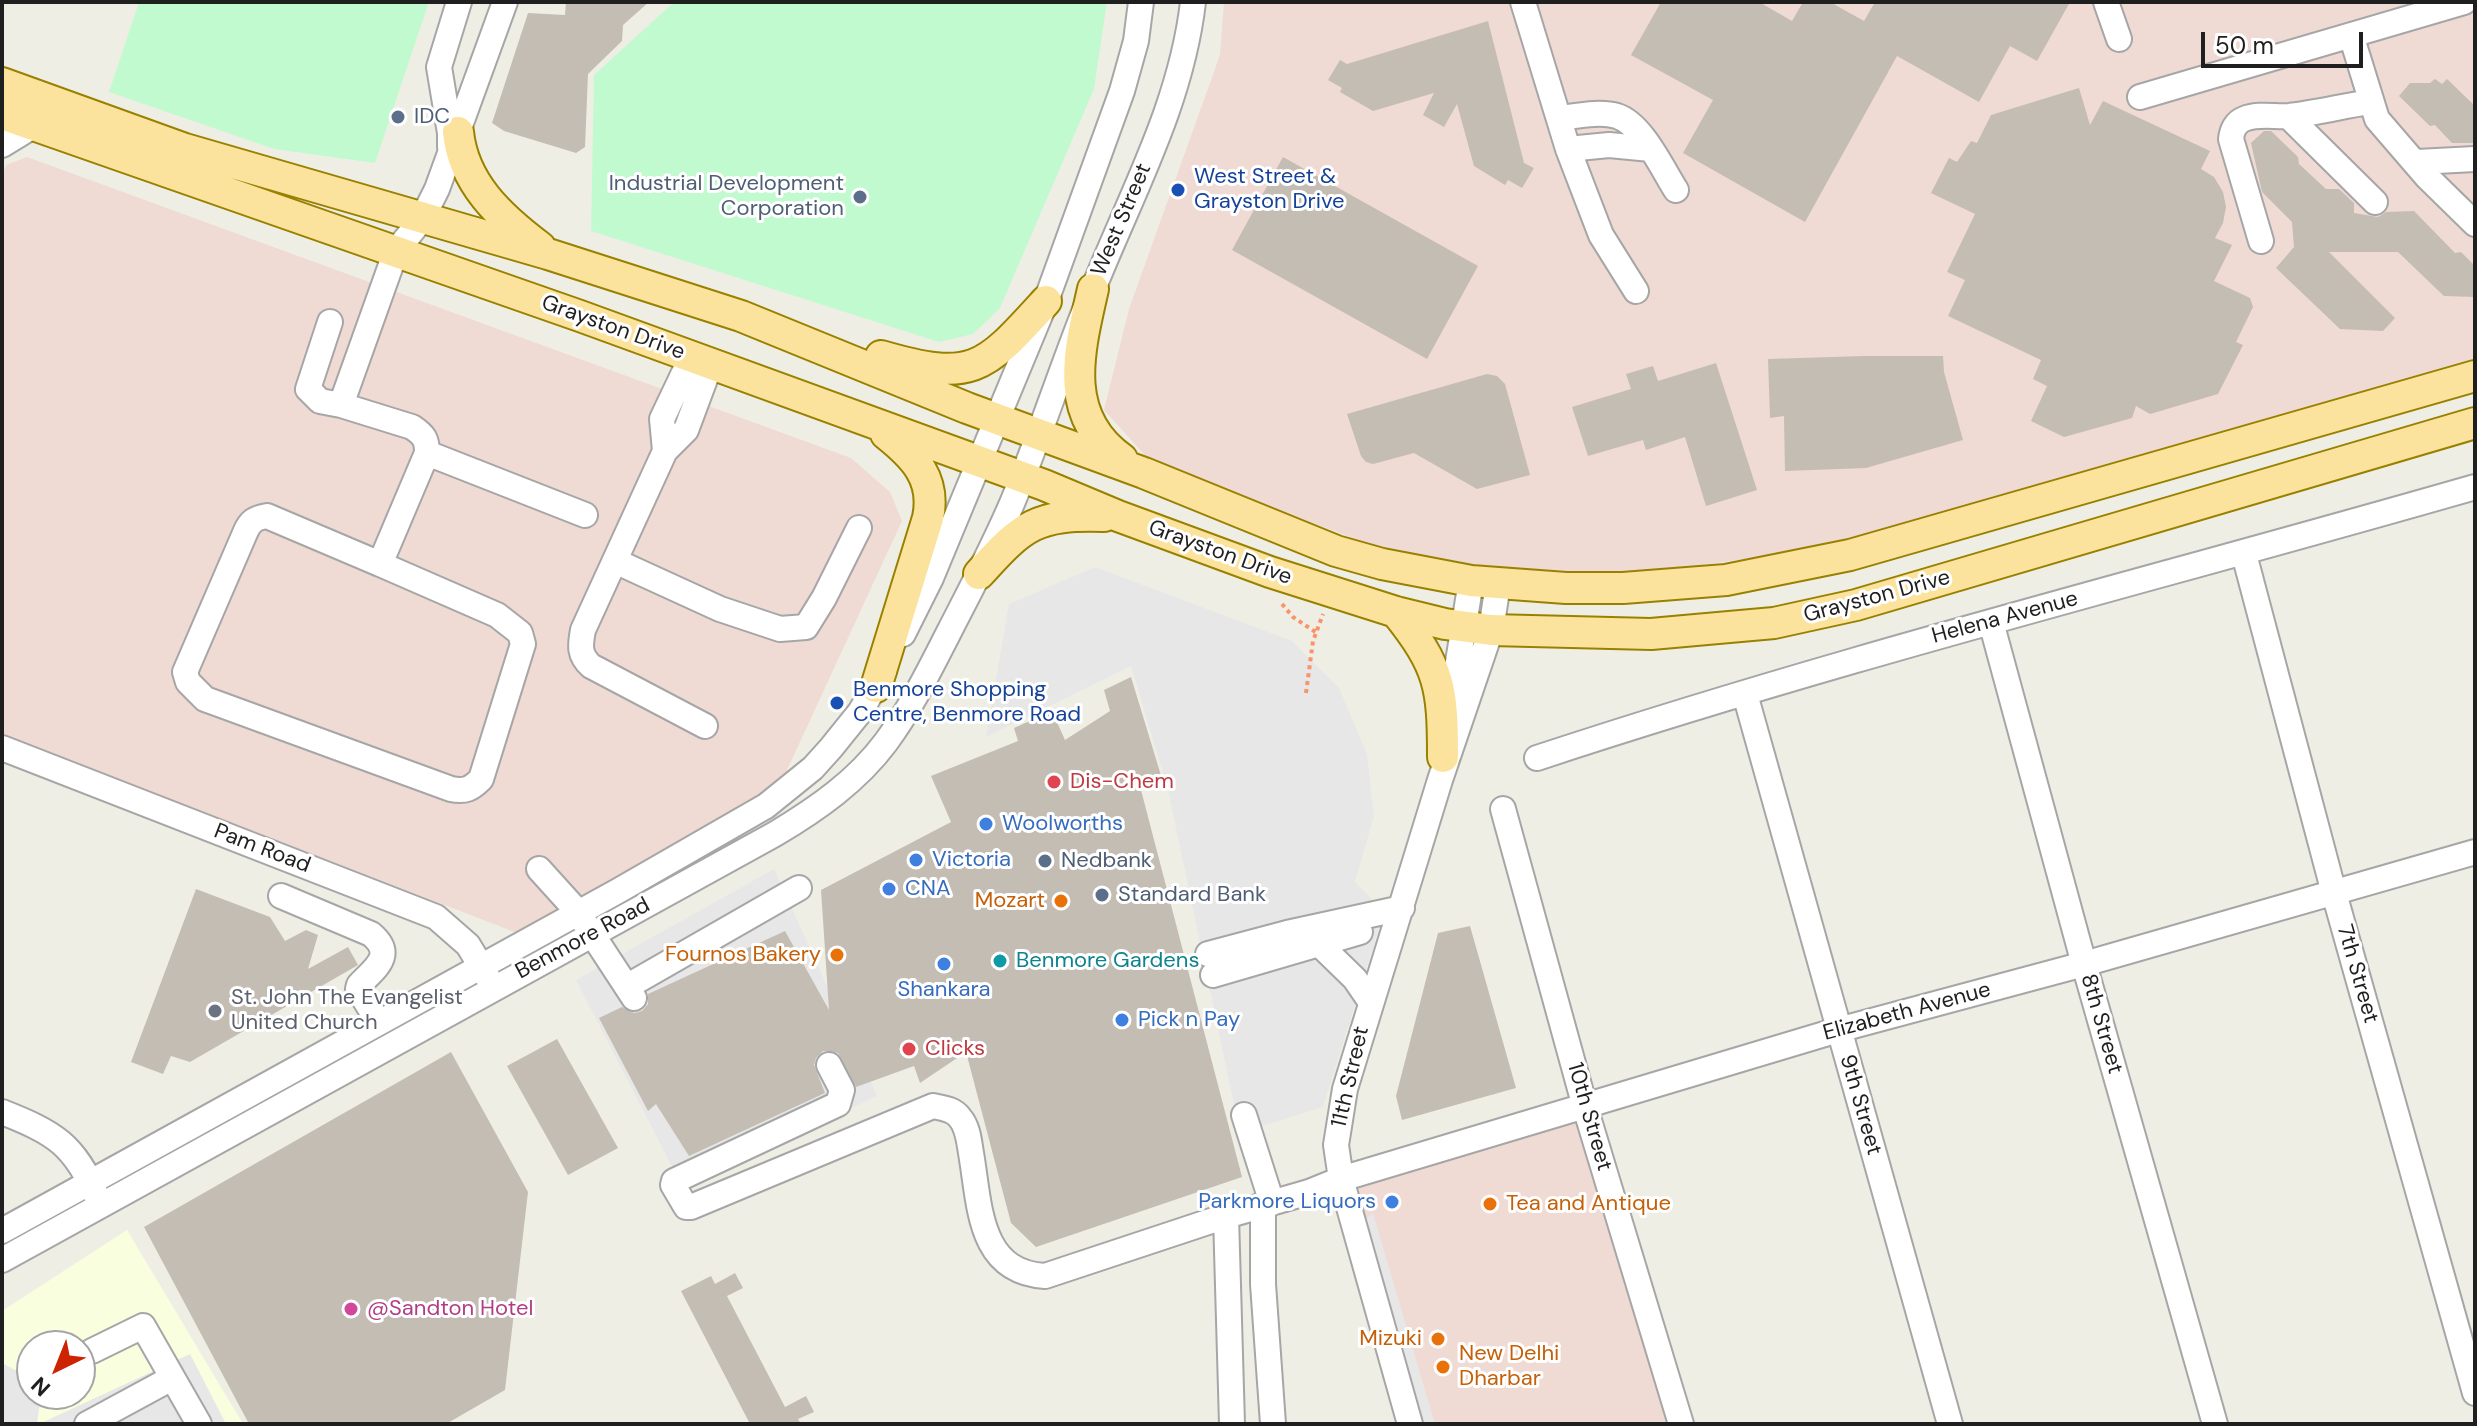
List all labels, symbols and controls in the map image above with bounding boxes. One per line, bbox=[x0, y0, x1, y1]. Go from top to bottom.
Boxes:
scale bar bbox=[2205, 16, 2367, 66]
text: 50 m bbox=[2215, 30, 2274, 61]
place label: IDC bbox=[414, 104, 450, 130]
marker: IDC bbox=[389, 108, 407, 126]
street label: West Street bbox=[1086, 160, 1158, 280]
place label: West Street & Grayston Drive bbox=[1194, 164, 1345, 216]
place label: Industrial Development Corporation bbox=[609, 171, 844, 222]
marker: West Street & Grayston Drive bbox=[1169, 181, 1187, 199]
marker: Industrial Development Corporation bbox=[851, 188, 869, 206]
street label: Grayston Drive bbox=[538, 290, 688, 366]
street label: Grayston Drive bbox=[1145, 515, 1295, 591]
street label: Grayston Drive bbox=[1801, 565, 1953, 629]
street label: Helena Avenue bbox=[1929, 586, 2081, 650]
place label: Benmore Shopping Centre, Benmore Road bbox=[853, 677, 1081, 728]
marker: Benmore Shopping Centre, Benmore Road bbox=[828, 694, 846, 712]
place label: Dis-Chem bbox=[1070, 769, 1174, 795]
marker: Dis-Chem bbox=[1045, 773, 1063, 791]
place label: Woolworths bbox=[1002, 811, 1123, 837]
marker: Woolworths bbox=[977, 815, 995, 833]
street label: Pam Road bbox=[210, 819, 314, 879]
place label: Victoria bbox=[932, 847, 1011, 873]
place label: Nedbank bbox=[1061, 848, 1152, 874]
marker: Victoria bbox=[907, 851, 925, 869]
marker: Nedbank bbox=[1036, 852, 1054, 870]
place label: CNA bbox=[905, 876, 951, 902]
marker: CNA bbox=[880, 880, 898, 898]
place label: Standard Bank bbox=[1118, 882, 1266, 908]
marker: Standard Bank bbox=[1093, 886, 1111, 904]
place label: Mozart bbox=[975, 888, 1045, 914]
marker: Mozart bbox=[1052, 892, 1070, 910]
street label: Benmore Road bbox=[511, 893, 655, 985]
street label: 7th Street bbox=[2330, 922, 2384, 1026]
place label: Fournos Bakery bbox=[665, 942, 821, 968]
marker: Fournos Bakery bbox=[828, 946, 846, 964]
place label: Benmore Gardens bbox=[1016, 948, 1199, 974]
marker: Benmore Gardens bbox=[991, 952, 1009, 970]
marker: Shankara bbox=[935, 955, 953, 973]
street label: 8th Street bbox=[2074, 971, 2128, 1077]
place label: Shankara bbox=[897, 977, 991, 1003]
street label: Elizabeth Avenue bbox=[1820, 977, 1994, 1047]
place label: St. John The Evangelist United Church bbox=[231, 985, 463, 1036]
marker: St. John The Evangelist United Church bbox=[206, 1002, 224, 1020]
place label: Pick n Pay bbox=[1138, 1007, 1240, 1033]
marker: Pick n Pay bbox=[1113, 1011, 1131, 1029]
street label: 11th Street bbox=[1327, 1024, 1375, 1130]
place label: Clicks bbox=[925, 1036, 985, 1062]
marker: Clicks bbox=[900, 1040, 918, 1058]
street label: 9th Street bbox=[1833, 1052, 1887, 1158]
street label: 10th Street bbox=[1561, 1060, 1617, 1174]
place label: Parkmore Liquors bbox=[1198, 1189, 1376, 1215]
place label: Tea and Antique bbox=[1506, 1191, 1671, 1217]
marker: Parkmore Liquors bbox=[1383, 1193, 1401, 1211]
marker: Tea and Antique bbox=[1481, 1195, 1499, 1213]
place label: @Sandton Hotel bbox=[367, 1296, 533, 1322]
marker: @Sandton Hotel bbox=[342, 1300, 360, 1318]
place label: Mizuki bbox=[1359, 1326, 1422, 1352]
north arrow bbox=[16, 1330, 96, 1410]
marker: Mizuki bbox=[1429, 1330, 1447, 1348]
place label: New Delhi Dharbar bbox=[1459, 1341, 1559, 1392]
marker: New Delhi Dharbar bbox=[1434, 1358, 1452, 1376]
text: N bbox=[25, 1370, 56, 1403]

